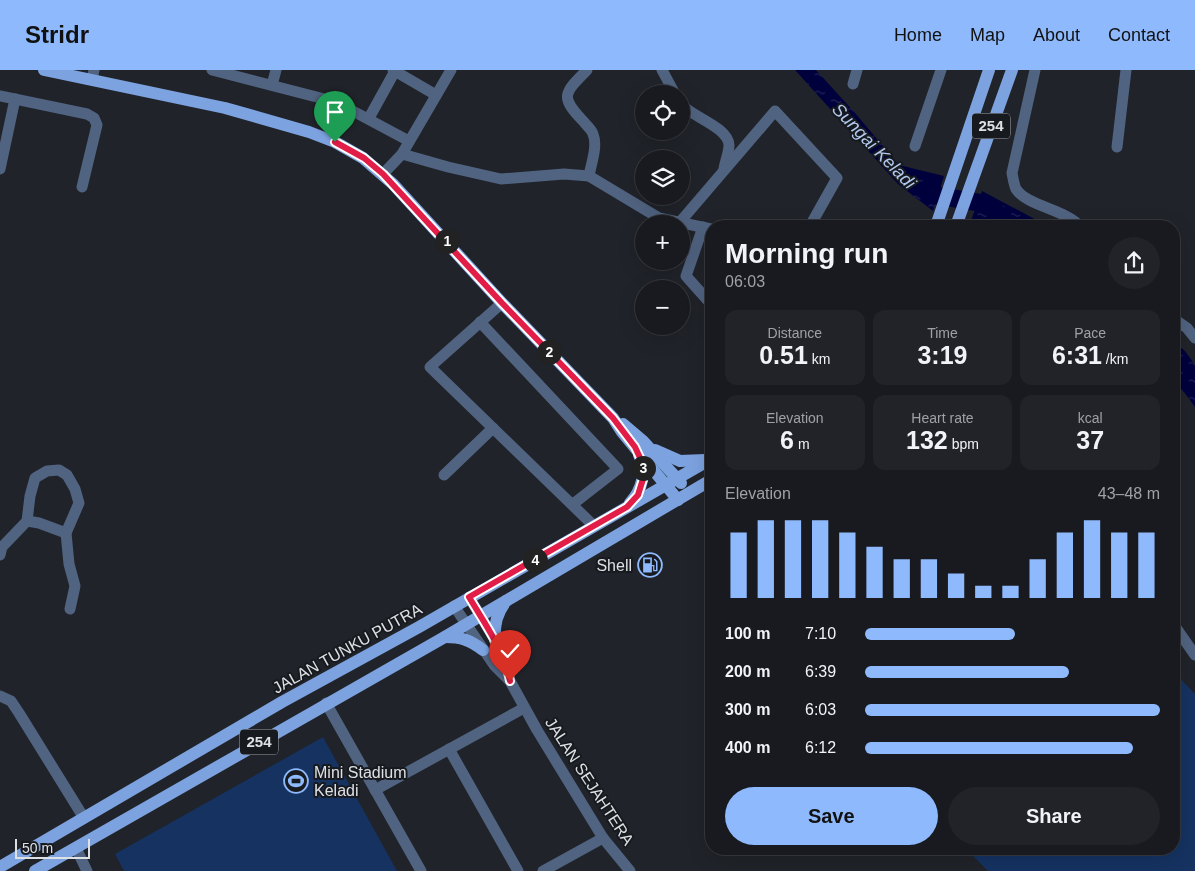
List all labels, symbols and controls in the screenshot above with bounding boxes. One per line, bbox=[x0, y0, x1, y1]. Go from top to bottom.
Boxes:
text: Stridr bbox=[25, 21, 89, 48]
text: Home bbox=[894, 25, 942, 45]
text: Map bbox=[970, 25, 1005, 45]
text: About bbox=[1033, 25, 1080, 45]
text: Contact bbox=[1108, 25, 1170, 45]
map controls bbox=[635, 85, 690, 335]
button: locate bbox=[635, 85, 690, 140]
pin bbox=[314, 91, 356, 142]
icon: arrive bbox=[321, 98, 349, 126]
water label: Sungai Keladi bbox=[828, 99, 920, 194]
road number: 254 bbox=[972, 114, 1010, 138]
button: layers bbox=[635, 150, 690, 205]
button: + bbox=[635, 215, 690, 270]
pin: 1 bbox=[434, 228, 460, 254]
text: 1 bbox=[444, 233, 451, 249]
button: share bbox=[1108, 237, 1160, 289]
text: Morning run bbox=[725, 238, 888, 269]
text: 06:03 bbox=[725, 273, 765, 290]
button: − bbox=[635, 280, 690, 335]
text: Distance bbox=[768, 325, 822, 341]
text: Time bbox=[927, 325, 958, 341]
text: Pace bbox=[1074, 325, 1106, 341]
pin: 2 bbox=[536, 340, 562, 364]
text: 0.51 bbox=[759, 341, 808, 369]
text: 3:19 bbox=[917, 341, 968, 369]
text: 6:31 bbox=[1052, 341, 1102, 369]
text: 2 bbox=[546, 344, 553, 360]
text: km bbox=[808, 351, 830, 367]
text: /km bbox=[1102, 351, 1128, 367]
text: Elevation bbox=[766, 410, 824, 426]
text: Heart rate bbox=[911, 410, 974, 426]
text: kcal bbox=[1078, 410, 1103, 426]
text: 6 bbox=[780, 426, 794, 454]
text: 132 bbox=[906, 426, 948, 454]
text: 37 bbox=[1076, 426, 1104, 454]
text: m bbox=[794, 436, 810, 452]
text: bpm bbox=[948, 436, 979, 452]
pin: 3 bbox=[630, 456, 656, 480]
text: 3 bbox=[640, 460, 647, 476]
text: Elevation bbox=[725, 485, 791, 502]
text: 43–48 m bbox=[1098, 485, 1160, 502]
pin: 4 bbox=[522, 548, 548, 572]
text: 4 bbox=[532, 552, 539, 568]
fuel station icon: Shell bbox=[637, 552, 663, 578]
place label: Shell bbox=[596, 557, 632, 574]
street label: JALAN TUNKU PUTRA bbox=[270, 600, 425, 697]
text: 100 m bbox=[725, 625, 770, 642]
text: 7:10 bbox=[805, 625, 836, 642]
pin bbox=[489, 630, 531, 681]
icon: check bbox=[496, 637, 524, 665]
text: 200 m bbox=[725, 663, 770, 680]
text: 6:39 bbox=[805, 663, 836, 680]
text: 300 m bbox=[725, 701, 770, 718]
text: 6:03 bbox=[805, 701, 836, 718]
street label: JALAN SEJAHTERA bbox=[542, 714, 637, 848]
road number: 254 bbox=[240, 730, 278, 754]
text: 400 m bbox=[725, 739, 770, 756]
text: 6:12 bbox=[805, 739, 836, 756]
place label: Mini Stadium Keladi bbox=[314, 764, 406, 799]
sports icon: Mini Stadium Keladi bbox=[283, 768, 309, 794]
button: Save bbox=[725, 787, 938, 845]
button: Share bbox=[948, 787, 1160, 845]
scale bar bbox=[15, 836, 90, 859]
text: 50 m bbox=[22, 840, 53, 856]

